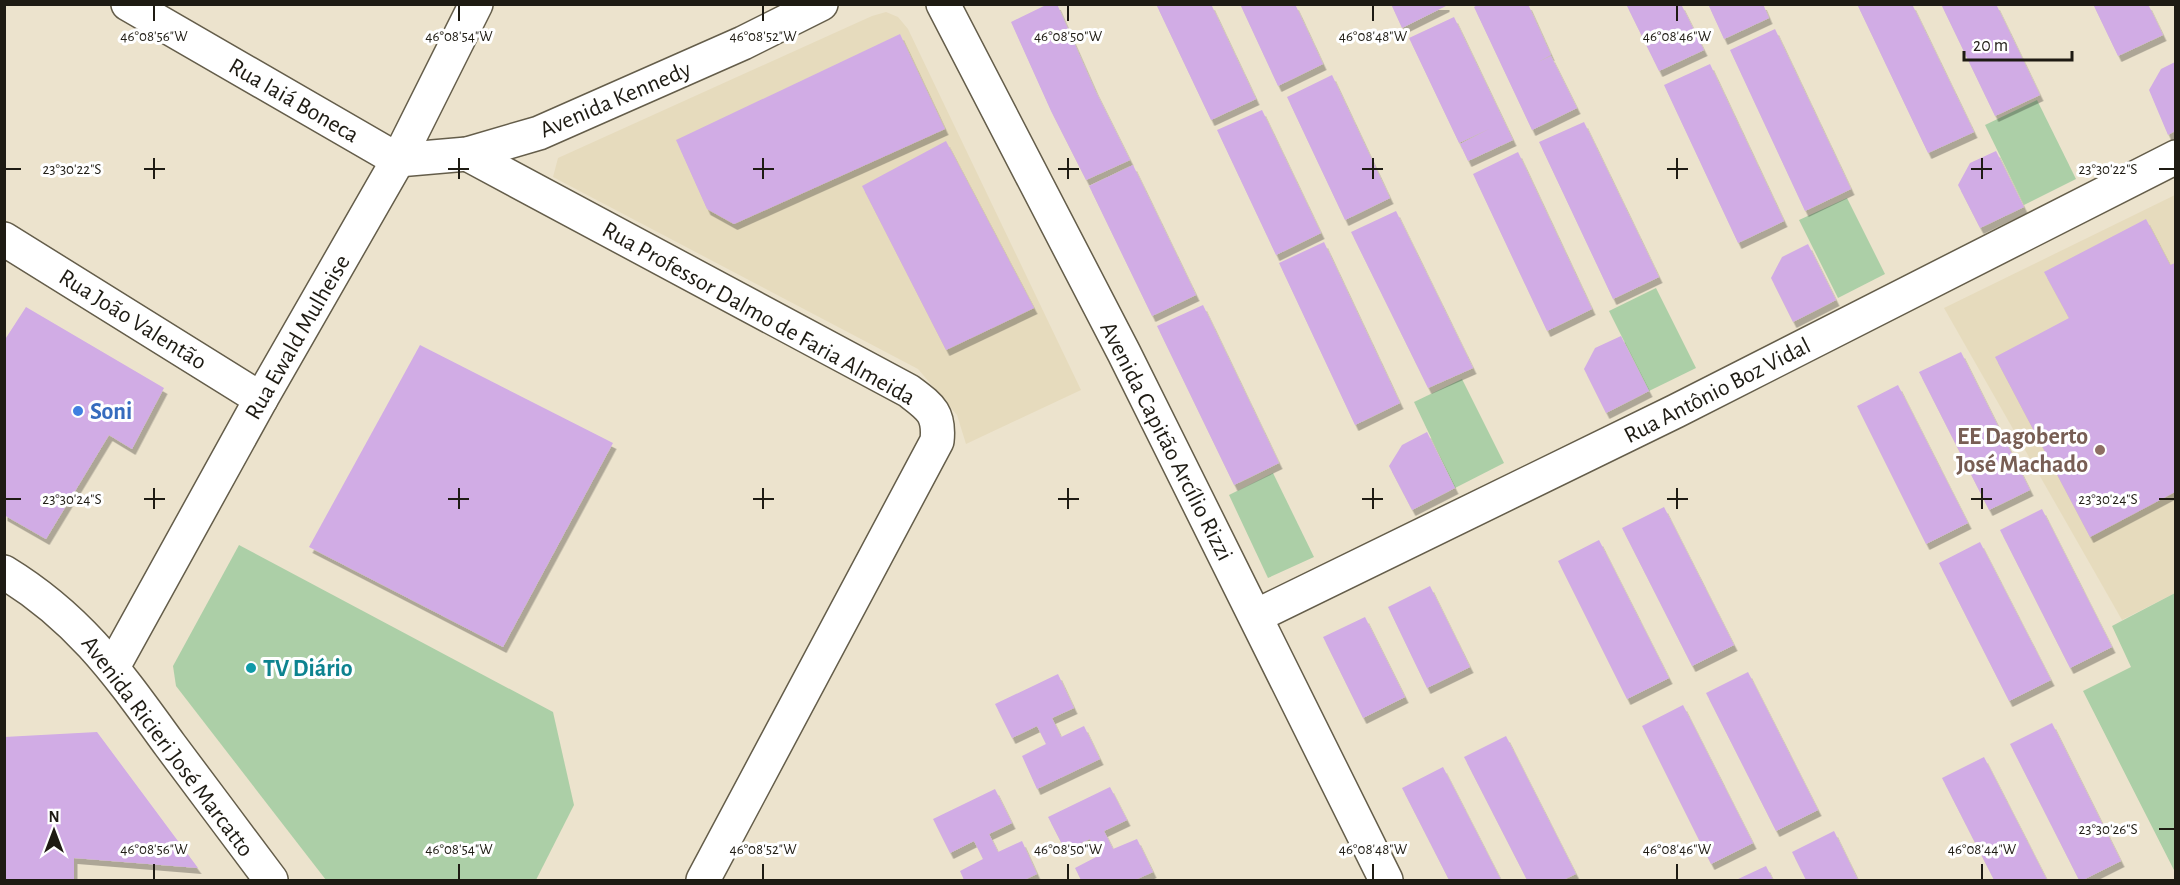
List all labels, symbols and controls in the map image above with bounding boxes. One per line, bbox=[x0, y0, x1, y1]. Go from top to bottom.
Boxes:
scale bar bbox=[1964, 24, 2072, 62]
text: 46°08'56"W bbox=[120, 29, 188, 44]
text: 46°08'54"W bbox=[425, 29, 493, 44]
text: 46°08'52"W bbox=[729, 29, 797, 44]
text: 46°08'50"W bbox=[1034, 29, 1103, 44]
text: 46°08'48"W bbox=[1339, 29, 1408, 44]
text: 46°08'46"W bbox=[1643, 29, 1712, 44]
text: 20 m bbox=[1973, 37, 2008, 55]
street label: Rua Iaiá Boneca bbox=[224, 54, 363, 148]
street label: Avenida Kennedy bbox=[536, 57, 695, 143]
text: 23°30'22"S bbox=[43, 162, 101, 177]
text: 23°30'22"S bbox=[2079, 162, 2137, 177]
street label: Rua Professor Dalmo de Faria Almeida bbox=[598, 218, 919, 410]
street label: Rua Ewald Mulheise bbox=[241, 251, 355, 424]
street label: Rua João Valentão bbox=[54, 265, 210, 375]
street label: Avenida Capitão Arcílio Rizzi bbox=[1095, 318, 1237, 565]
street label: Rua Antônio Boz Vidal bbox=[1620, 334, 1815, 448]
place label: Soni bbox=[90, 400, 132, 424]
marker: Soni bbox=[71, 404, 85, 418]
place label: EE Dagoberto José Machado bbox=[1956, 425, 2088, 477]
marker: EE Dagoberto José Machado bbox=[2093, 443, 2107, 457]
text: 23°30'24"S bbox=[42, 492, 102, 507]
text: 23°30'24"S bbox=[2078, 492, 2138, 507]
street label: Avenida Ricieri José Marcatto bbox=[77, 632, 258, 861]
place label: TV Diário bbox=[263, 657, 353, 681]
marker: TV Diário bbox=[244, 661, 258, 675]
north arrow bbox=[24, 801, 84, 861]
text: N bbox=[48, 809, 60, 825]
text: 23°30'26"S bbox=[2078, 822, 2138, 837]
text: 46°08'56"W bbox=[120, 842, 188, 857]
text: 46°08'54"W bbox=[425, 842, 493, 857]
text: 46°08'52"W bbox=[729, 842, 797, 857]
text: 46°08'50"W bbox=[1034, 842, 1103, 857]
text: 46°08'48"W bbox=[1339, 842, 1408, 857]
text: 46°08'46"W bbox=[1643, 842, 1712, 857]
text: 46°08'44"W bbox=[1948, 842, 2017, 857]

